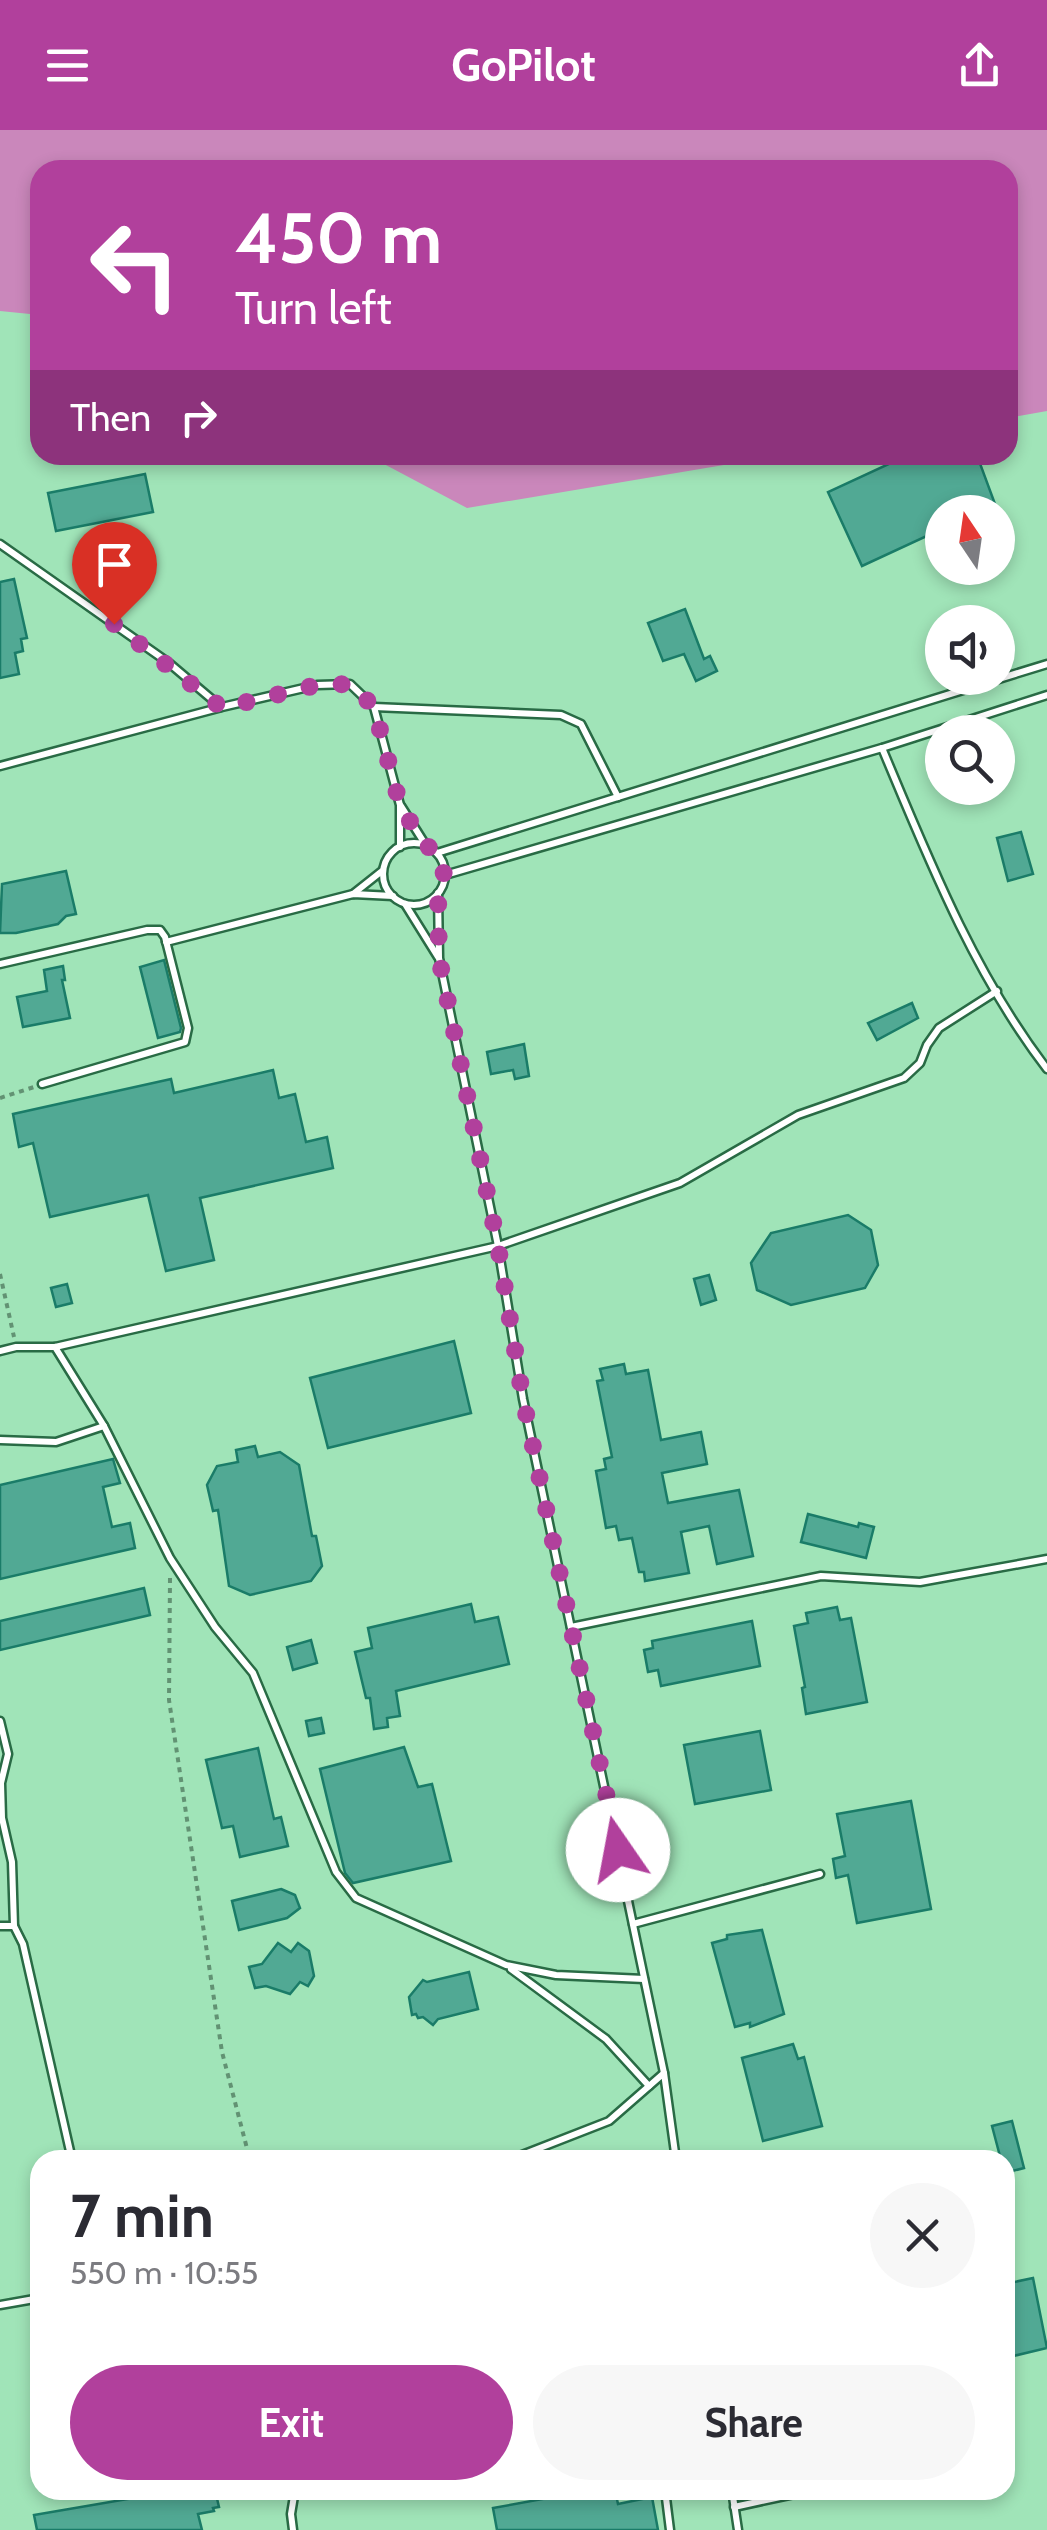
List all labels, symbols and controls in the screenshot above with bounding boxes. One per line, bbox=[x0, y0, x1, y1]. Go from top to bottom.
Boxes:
icon: menu bbox=[40, 38, 95, 93]
text: GoPilot bbox=[451, 38, 596, 92]
icon: share bbox=[952, 38, 1007, 93]
text: 450 m bbox=[235, 195, 442, 281]
icon: left bbox=[70, 200, 200, 330]
text: Turn left bbox=[235, 281, 392, 335]
icon: right bbox=[171, 390, 226, 445]
text: Then bbox=[70, 394, 151, 441]
north arrow bbox=[925, 495, 1015, 585]
map controls bbox=[925, 495, 1015, 805]
pin bbox=[72, 522, 157, 625]
icon: arrive bbox=[87, 537, 142, 592]
button: sound bbox=[925, 605, 1015, 695]
button: search bbox=[925, 715, 1015, 805]
position arrow bbox=[566, 1798, 670, 1902]
text: 7 min bbox=[70, 2179, 214, 2252]
button: close bbox=[870, 2183, 975, 2288]
text: 550 m · 10:55 bbox=[70, 2253, 258, 2292]
button: Exit bbox=[70, 2365, 513, 2480]
button: Share bbox=[533, 2365, 975, 2480]

